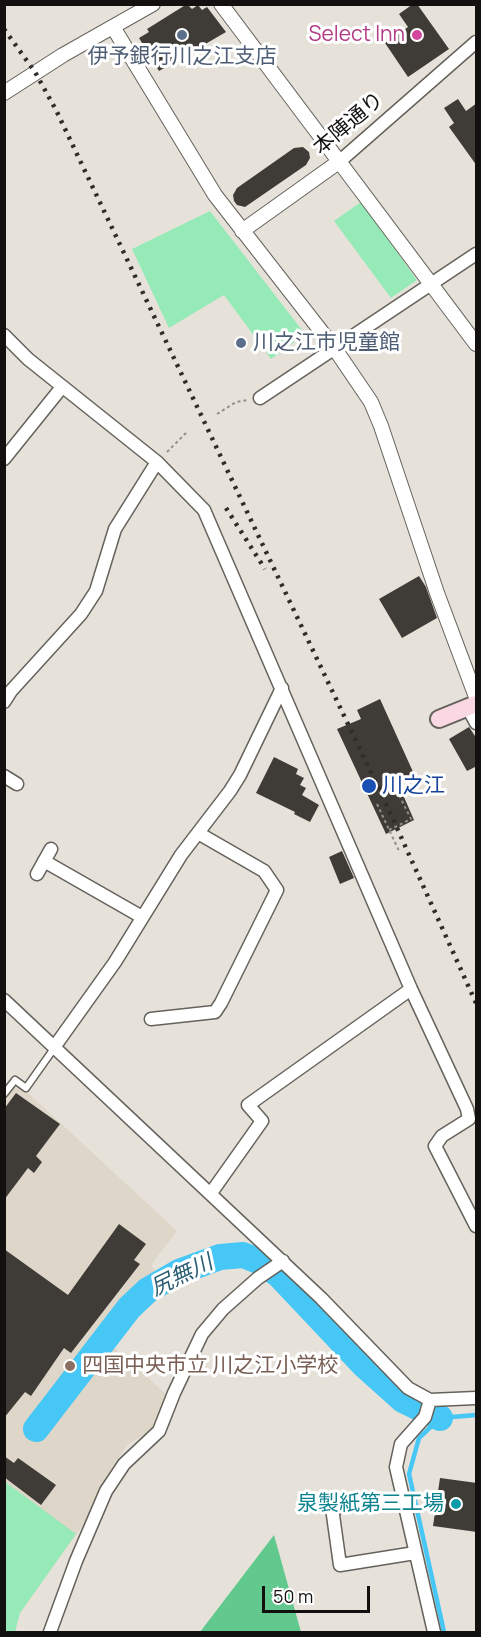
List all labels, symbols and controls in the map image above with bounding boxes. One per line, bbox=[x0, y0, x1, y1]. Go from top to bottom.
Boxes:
place label: Select Inn bbox=[309, 22, 405, 48]
marker: 伊予銀行川之江支店 bbox=[175, 28, 189, 42]
marker: Select Inn bbox=[410, 28, 424, 42]
place label: 伊予銀行川之江支店 bbox=[88, 44, 276, 70]
street label: 本陣通り bbox=[309, 87, 389, 161]
place label: 川之江市児童館 bbox=[253, 330, 400, 356]
marker: 川之江市児童館 bbox=[234, 336, 248, 350]
place label: 川之江 bbox=[382, 773, 445, 799]
marker: 川之江 bbox=[360, 777, 378, 795]
water label: 尻無川 bbox=[147, 1250, 217, 1302]
place label: 四国中央市立 川之江小学校 bbox=[82, 1353, 338, 1379]
marker: 四国中央市立 川之江小学校 bbox=[63, 1359, 77, 1373]
place label: 泉製紙第三工場 bbox=[297, 1491, 444, 1517]
marker: 泉製紙第三工場 bbox=[449, 1497, 463, 1511]
scale bar bbox=[265, 1574, 373, 1612]
text: 50 m bbox=[273, 1584, 313, 1608]

